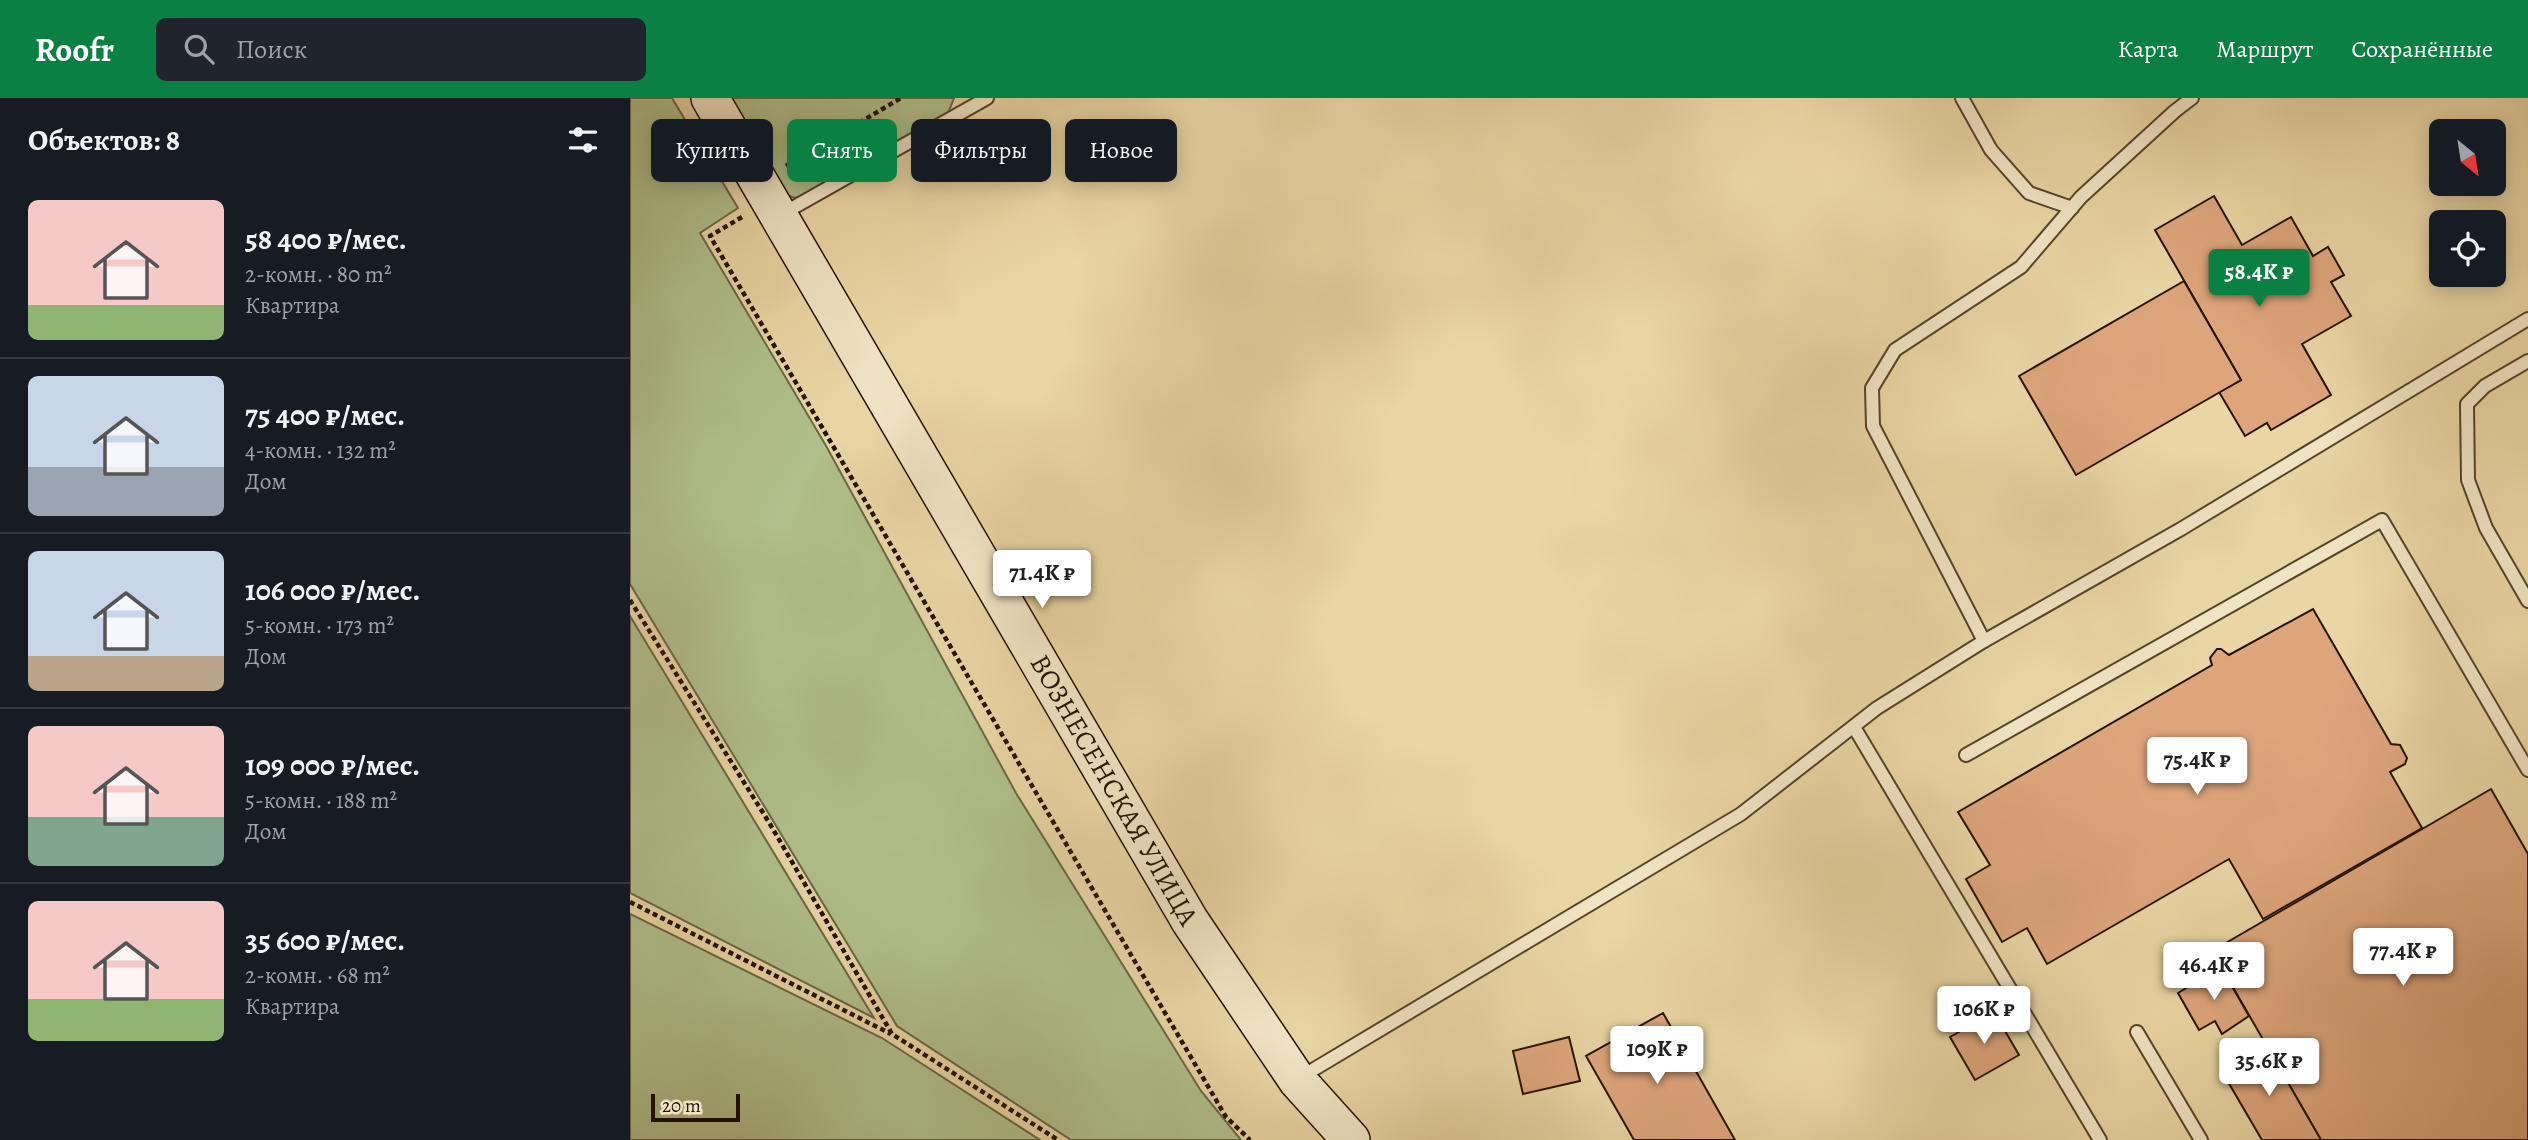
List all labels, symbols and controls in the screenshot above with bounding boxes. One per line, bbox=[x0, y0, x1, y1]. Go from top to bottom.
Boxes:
search box bbox=[156, 18, 646, 81]
text: Roofr bbox=[35, 27, 114, 72]
icon: search bbox=[180, 30, 218, 68]
text: Поиск bbox=[236, 32, 307, 67]
text: Карта bbox=[2118, 33, 2178, 65]
text: Маршрут bbox=[2216, 33, 2314, 65]
text: Сохранённые bbox=[2352, 33, 2493, 65]
chip: Купить bbox=[651, 119, 773, 182]
chip: Снять bbox=[787, 119, 897, 182]
chip: Фильтры bbox=[911, 119, 1051, 182]
chip: Новое bbox=[1065, 119, 1177, 182]
north arrow bbox=[2429, 119, 2506, 196]
map controls bbox=[2429, 119, 2506, 287]
text: Объектов: 8 bbox=[28, 120, 180, 160]
icon: filters bbox=[564, 121, 602, 159]
button: locate bbox=[2429, 210, 2506, 287]
text: 58 400 ₽/мес. bbox=[245, 219, 407, 259]
icon: home bbox=[84, 228, 168, 312]
pin: 58.4K ₽ bbox=[2194, 250, 2324, 309]
text: 58.4K ₽ bbox=[2225, 256, 2293, 287]
text: 2-комн. · 80 m² bbox=[245, 259, 391, 290]
text: Квартира bbox=[245, 290, 340, 321]
text: 75 400 ₽/мес. bbox=[245, 395, 405, 435]
icon: home bbox=[84, 404, 168, 488]
text: 4-комн. · 132 m² bbox=[245, 435, 396, 466]
text: Дом bbox=[245, 466, 287, 497]
pin: 71.4K ₽ bbox=[977, 550, 1107, 610]
text: 71.4K ₽ bbox=[1009, 557, 1075, 588]
text: 106 000 ₽/мес. bbox=[245, 570, 420, 610]
icon: home bbox=[84, 579, 168, 663]
text: 5-комн. · 173 m² bbox=[245, 610, 394, 641]
text: Дом bbox=[245, 641, 287, 672]
street label: ВОЗНЕСЕНСКАЯ УЛИЦА bbox=[1021, 647, 1208, 933]
pin: 75.4K ₽ bbox=[2132, 738, 2262, 797]
text: 75.4K ₽ bbox=[2163, 744, 2231, 775]
text: 109 000 ₽/мес. bbox=[245, 745, 420, 785]
icon: home bbox=[84, 754, 168, 838]
text: 5-комн. · 188 m² bbox=[245, 785, 397, 816]
text: Дом bbox=[245, 816, 287, 847]
text: 35 600 ₽/мес. bbox=[245, 920, 405, 960]
pin: 77.4K ₽ bbox=[2338, 928, 2468, 988]
icon: home bbox=[84, 929, 168, 1013]
text: 77.4K ₽ bbox=[2369, 935, 2437, 966]
pin: 46.4K ₽ bbox=[2149, 942, 2279, 1002]
text: 46.4K ₽ bbox=[2179, 949, 2249, 980]
text: 2-комн. · 68 m² bbox=[245, 960, 390, 991]
pin: 106K ₽ bbox=[1927, 986, 2041, 1046]
text: Квартира bbox=[245, 991, 340, 1022]
text: 106K ₽ bbox=[1953, 993, 2015, 1024]
pin: 109K ₽ bbox=[1600, 1026, 1714, 1086]
text: 109K ₽ bbox=[1626, 1033, 1688, 1064]
pin: 35.6K ₽ bbox=[2204, 1038, 2334, 1098]
text: 35.6K ₽ bbox=[2235, 1045, 2303, 1076]
scale bar bbox=[651, 1091, 740, 1123]
text: 20 m bbox=[662, 1093, 701, 1119]

